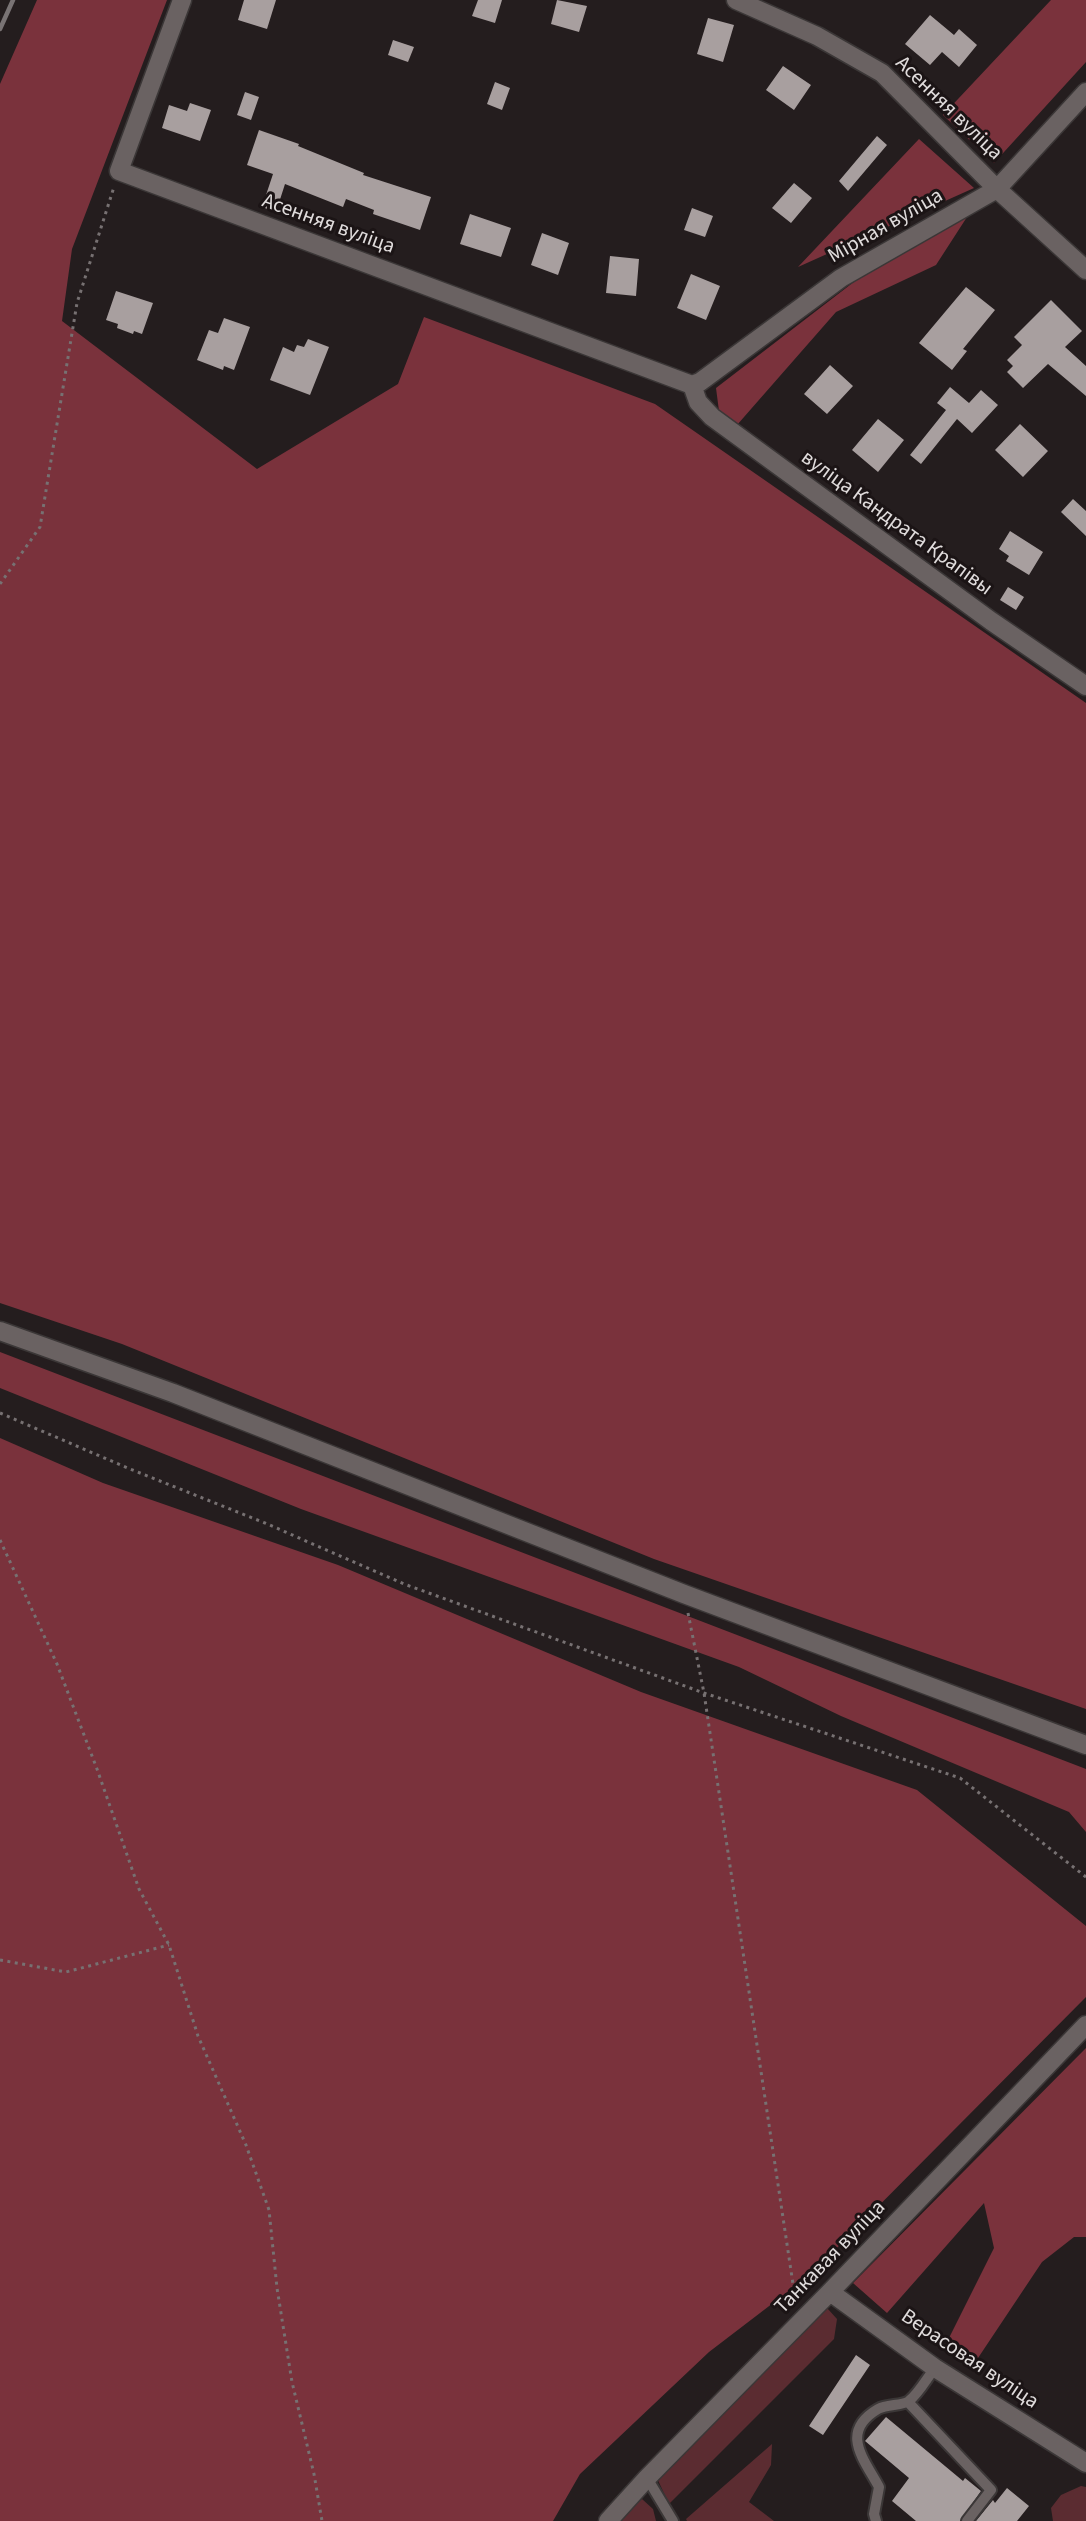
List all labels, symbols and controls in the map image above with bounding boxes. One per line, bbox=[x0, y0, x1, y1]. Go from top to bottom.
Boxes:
street label: Асенняя вуліца bbox=[889, 52, 1007, 166]
street label: Мірная вуліца bbox=[824, 184, 948, 270]
street label: Асенняя вуліца bbox=[258, 189, 398, 261]
street label: вуліца Кандрата Крапівы bbox=[795, 446, 997, 602]
street label: Танкавая вуліца bbox=[770, 2196, 892, 2320]
street label: Верасовая вуліца bbox=[895, 2305, 1043, 2415]

